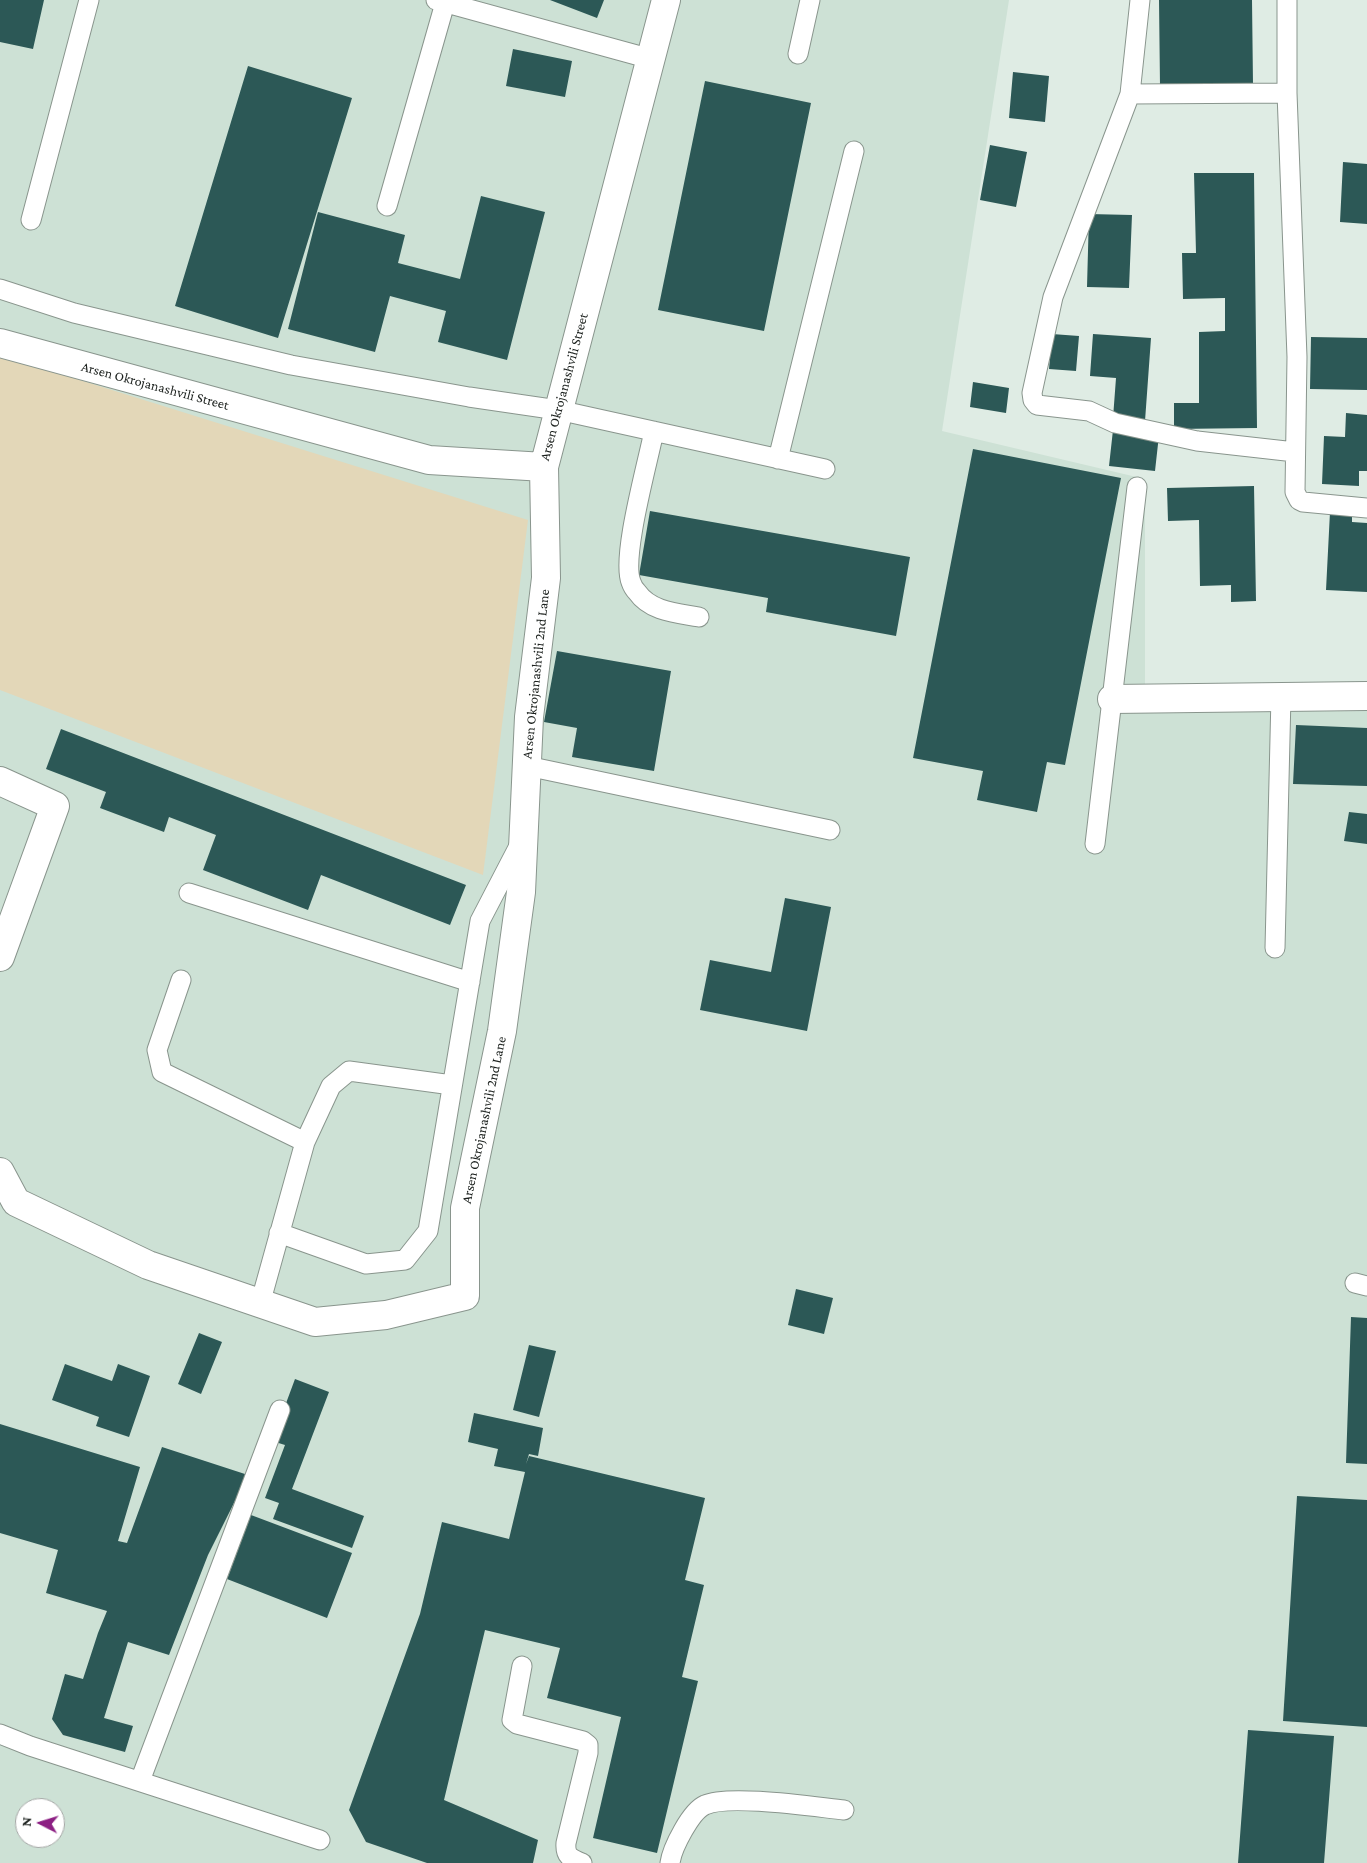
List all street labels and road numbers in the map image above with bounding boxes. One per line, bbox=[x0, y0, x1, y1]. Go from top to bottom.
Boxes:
street label: Arsen Okrojanashvili Street bbox=[536, 311, 592, 463]
street label: Arsen Okrojanashvili Street bbox=[79, 358, 231, 414]
street label: Arsen Okrojanashvili 2nd Lane bbox=[519, 588, 553, 760]
street label: Arsen Okrojanashvili 2nd Lane bbox=[458, 1035, 510, 1205]

